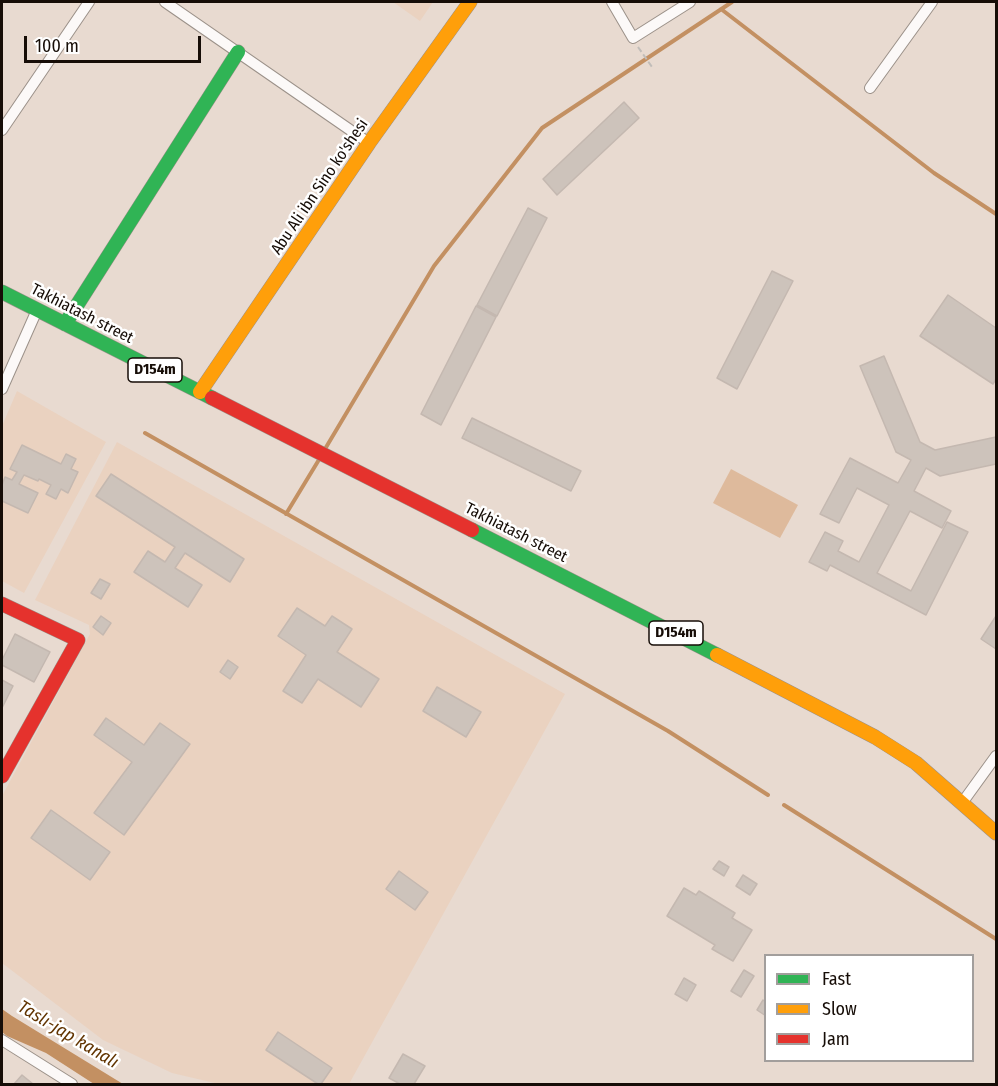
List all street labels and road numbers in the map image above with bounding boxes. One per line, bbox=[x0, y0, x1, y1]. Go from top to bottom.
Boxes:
street label: Abu Ali ibn Sino ko'shesi bbox=[267, 116, 373, 258]
street label: Takhiatash street bbox=[28, 280, 136, 348]
road number: D154m bbox=[128, 358, 182, 382]
street label: Takhiatash street bbox=[462, 499, 570, 567]
road number: D154m bbox=[649, 621, 703, 645]

